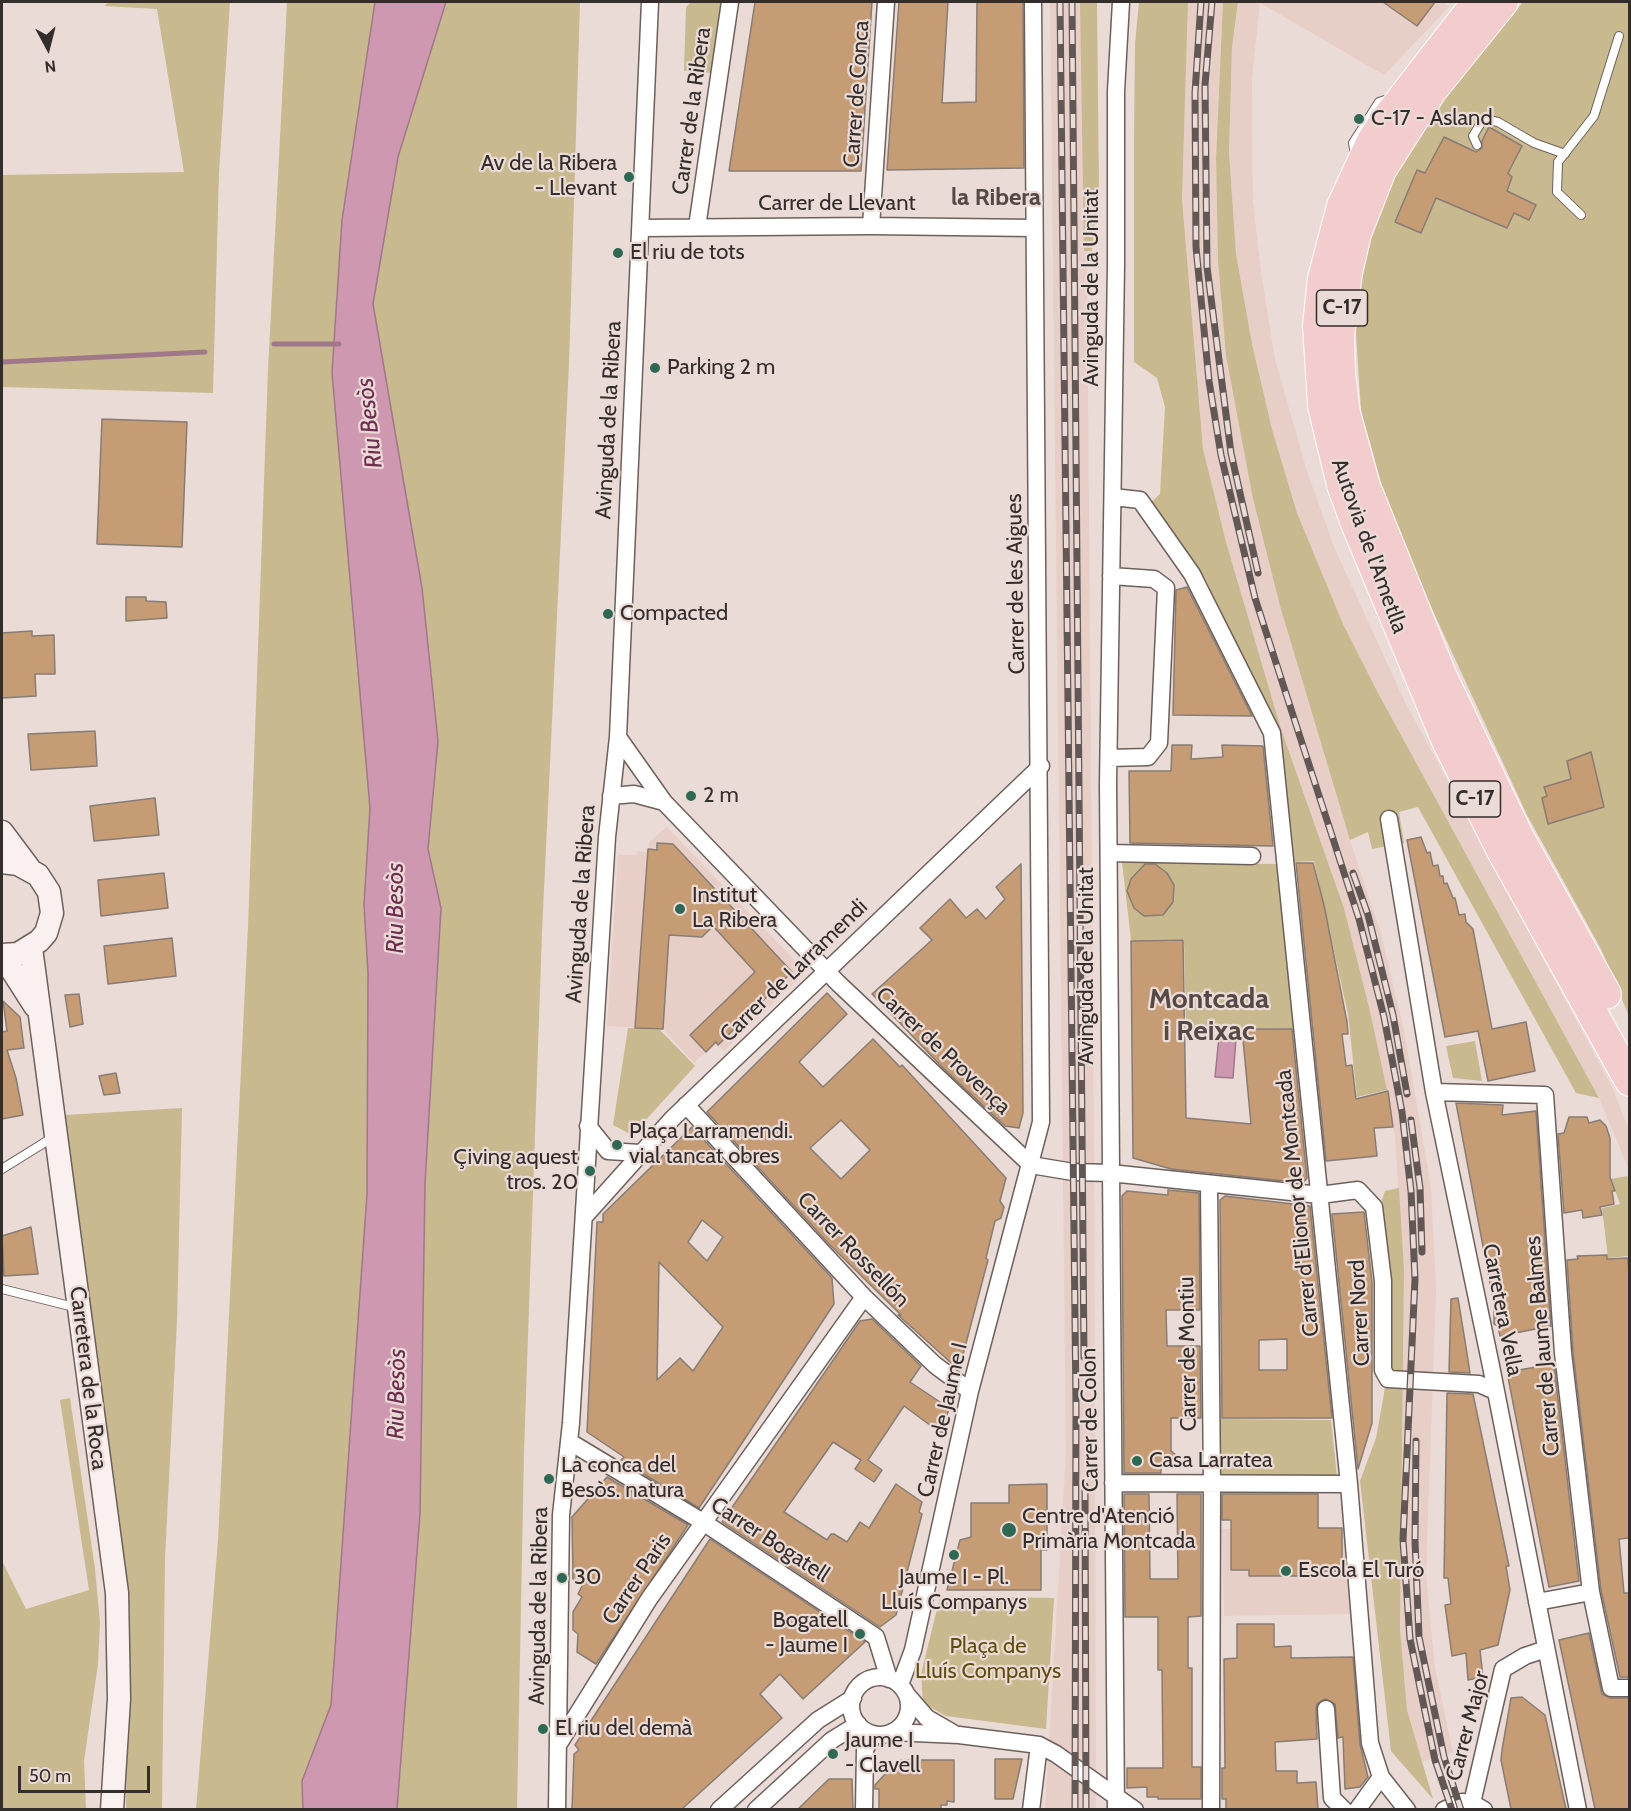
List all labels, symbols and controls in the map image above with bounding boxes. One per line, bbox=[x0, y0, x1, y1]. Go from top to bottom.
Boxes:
north arrow bbox=[18, 18, 78, 78]
street label: Carrer de Conca bbox=[839, 20, 875, 168]
street label: Carrer de la Ribera bbox=[667, 26, 717, 196]
text: N bbox=[43, 56, 57, 76]
place label: C-17 - Asland bbox=[1371, 106, 1493, 132]
marker: C-17 - Asland bbox=[1352, 112, 1366, 126]
place label: Av de la Ribera - Llevant bbox=[481, 151, 617, 202]
marker: Av de la Ribera - Llevant bbox=[622, 170, 636, 184]
district label: la Ribera bbox=[951, 184, 1041, 212]
street label: Avinguda de la Unitat bbox=[1079, 189, 1105, 387]
street label: Carrer de Llevant bbox=[758, 191, 916, 217]
place label: El riu de tots bbox=[630, 240, 745, 266]
marker: El riu de tots bbox=[611, 246, 625, 260]
road number: C-17 bbox=[1316, 290, 1368, 326]
street label: Avinguda de la Ribera bbox=[591, 320, 627, 520]
place label: Parking 2 m bbox=[667, 355, 775, 381]
marker: Parking 2 m bbox=[648, 361, 662, 375]
water label: Riu Besòs bbox=[351, 376, 389, 470]
street label: Autovia de l'Ametlla bbox=[1325, 455, 1413, 637]
street label: Carrer de les Aigues bbox=[1001, 493, 1031, 675]
place label: Compacted bbox=[620, 601, 728, 627]
marker: Compacted bbox=[601, 607, 615, 621]
road number: C-17 bbox=[1450, 781, 1500, 817]
place label: 2 m bbox=[703, 783, 739, 809]
marker: 2 m bbox=[684, 789, 698, 803]
street label: Avinguda de la Ribera bbox=[561, 804, 601, 1004]
water label: Riu Besòs bbox=[382, 863, 410, 953]
street label: Avinguda de la Unitat bbox=[1074, 867, 1100, 1065]
place label: Institut La Ribera bbox=[692, 883, 777, 934]
street label: Carrer de Larramendi bbox=[715, 894, 873, 1048]
marker: Institut La Ribera bbox=[673, 902, 687, 916]
street label: Carrer de Provença bbox=[870, 982, 1016, 1120]
district label: Montcada i Reixac bbox=[1149, 983, 1269, 1049]
street label: Carrer d'Elionor de Montcada bbox=[1271, 1068, 1325, 1338]
place label: Plaça Larramendi. vial tancat obres bbox=[629, 1119, 793, 1170]
marker: Plaça Larramendi. vial tancat obres bbox=[610, 1138, 624, 1152]
place label: Çiving aquest tros. 20 bbox=[453, 1145, 578, 1196]
marker: Çiving aquest tros. 20 bbox=[583, 1164, 597, 1178]
street label: Carrer Rossellón bbox=[791, 1187, 915, 1313]
street label: Carrer de Jaume Balmes bbox=[1520, 1235, 1566, 1457]
street label: Carretera Vella bbox=[1476, 1242, 1528, 1378]
street label: Carrer Nord bbox=[1344, 1259, 1376, 1367]
street label: Carrer de Montiu bbox=[1173, 1276, 1203, 1432]
street label: Carretera de la Roca bbox=[64, 1285, 112, 1471]
street label: Carrer de Jaume I bbox=[912, 1340, 974, 1500]
water label: Riu Besòs bbox=[382, 1348, 412, 1440]
street label: Carrer de Colon bbox=[1076, 1348, 1104, 1492]
place label: Casa Larratea bbox=[1149, 1448, 1273, 1474]
place label: La conca del Besòs. natura bbox=[561, 1453, 684, 1504]
marker: Casa Larratea bbox=[1130, 1454, 1144, 1468]
marker: La conca del Besòs. natura bbox=[542, 1472, 556, 1486]
street label: Carrer Bogatell bbox=[706, 1492, 834, 1588]
place label: Centre d'Atenció Primària Montcada bbox=[1022, 1504, 1195, 1556]
street label: Avinguda de la Ribera bbox=[524, 1507, 554, 1705]
marker: Centre d'Atenció Primària Montcada bbox=[1000, 1521, 1018, 1539]
street label: Carrer Paris bbox=[597, 1528, 677, 1630]
marker: Jaume I - Pl. Lluís Companys bbox=[947, 1548, 961, 1562]
place label: Escola El Turó bbox=[1298, 1558, 1424, 1584]
marker: Escola El Turó bbox=[1279, 1564, 1293, 1578]
place label: 30 bbox=[574, 1565, 601, 1591]
place label: Jaume I - Pl. Lluís Companys bbox=[881, 1565, 1027, 1616]
marker: 30 bbox=[555, 1571, 569, 1585]
place label: Bogatell - Jaume I bbox=[765, 1608, 848, 1660]
marker: Bogatell - Jaume I bbox=[853, 1627, 867, 1641]
park label: Plaça de Lluís Companys bbox=[915, 1634, 1061, 1686]
street label: Carrer Major bbox=[1441, 1668, 1495, 1784]
place label: El riu del demà bbox=[555, 1716, 692, 1742]
marker: El riu del demà bbox=[536, 1722, 550, 1736]
place label: Jaume I - Clavell bbox=[845, 1728, 920, 1780]
marker: Jaume I - Clavell bbox=[826, 1747, 840, 1761]
scale bar bbox=[21, 1754, 153, 1792]
text: 50 m bbox=[29, 1765, 71, 1787]

